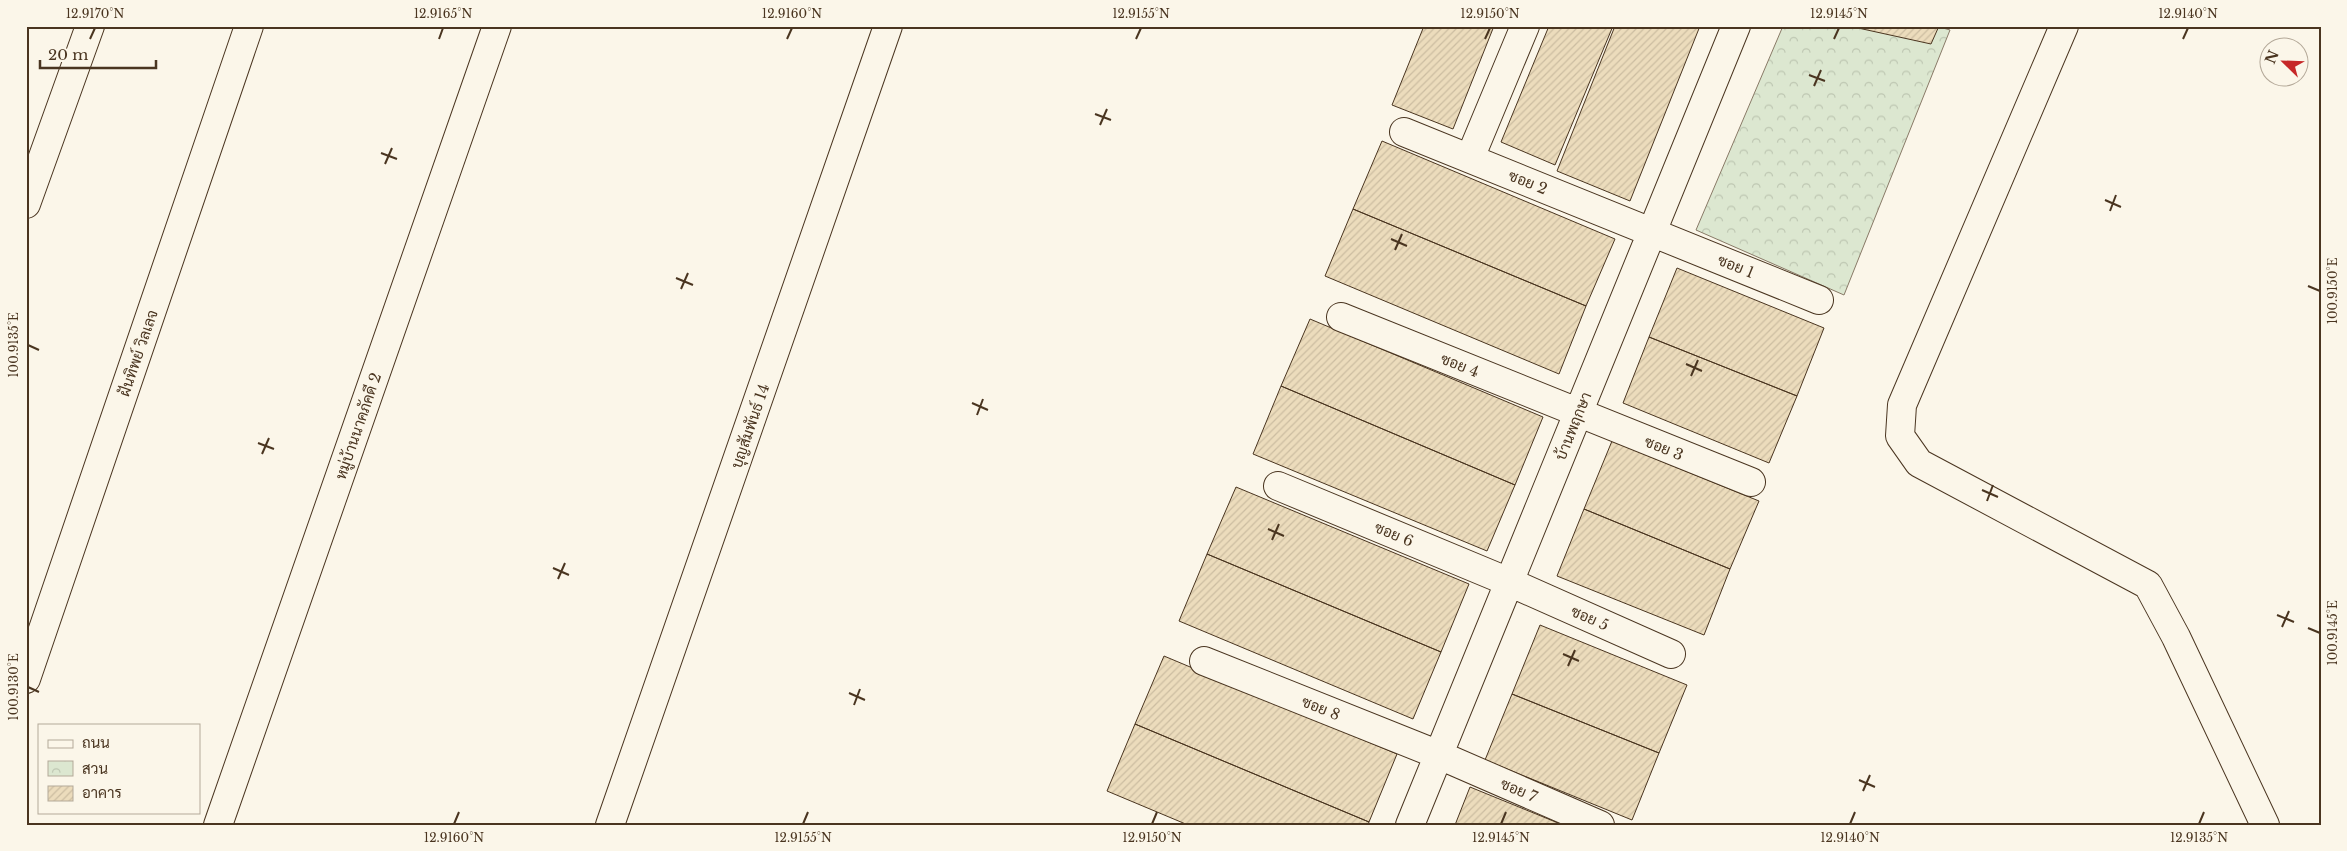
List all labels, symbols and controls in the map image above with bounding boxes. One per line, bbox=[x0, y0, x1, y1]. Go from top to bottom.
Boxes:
text: 12.9170°N bbox=[66, 6, 124, 21]
text: 12.9165°N bbox=[414, 6, 472, 21]
text: 12.9160°N bbox=[762, 6, 822, 21]
text: 12.9155°N bbox=[1112, 6, 1170, 21]
text: 12.9150°N bbox=[1460, 6, 1520, 21]
text: 12.9145°N bbox=[1810, 6, 1868, 21]
text: 12.9140°N bbox=[2158, 6, 2218, 21]
scale bar bbox=[40, 38, 156, 70]
north arrow bbox=[2260, 38, 2310, 88]
text: 20 m bbox=[48, 45, 88, 64]
text: N bbox=[2261, 47, 2283, 66]
street label: ซอย 2 bbox=[1506, 166, 1550, 198]
street label: ซอย 1 bbox=[1715, 250, 1757, 282]
text: 100.9150°E bbox=[2325, 257, 2340, 324]
street label: ฝันทิพย์ วิลเลจ bbox=[114, 307, 162, 399]
text: 100.9135°E bbox=[6, 312, 21, 378]
street label: ซอย 4 bbox=[1438, 349, 1482, 381]
street label: หมู่บ้านนาคภัคดี 2 bbox=[331, 370, 386, 482]
street label: บุญสัมพันธ์ 14 bbox=[727, 381, 775, 471]
street label: บ้านพฤกษา bbox=[1551, 389, 1595, 463]
street label: ซอย 3 bbox=[1642, 432, 1686, 464]
street label: ซอย 6 bbox=[1372, 517, 1416, 551]
text: 100.9145°E bbox=[2325, 600, 2340, 666]
street label: ซอย 5 bbox=[1568, 601, 1612, 635]
text: 100.9130°E bbox=[6, 653, 21, 721]
street label: ซอย 8 bbox=[1299, 692, 1343, 724]
legend bbox=[38, 724, 200, 814]
text: ถนน bbox=[82, 733, 110, 752]
text: สวน bbox=[82, 759, 108, 778]
street label: ซอย 7 bbox=[1498, 774, 1541, 806]
text: อาคาร bbox=[82, 783, 122, 802]
text: 12.9160°N bbox=[424, 830, 484, 845]
text: 12.9155°N bbox=[774, 830, 832, 845]
text: 12.9150°N bbox=[1122, 830, 1182, 845]
text: 12.9145°N bbox=[1472, 830, 1530, 845]
text: 12.9140°N bbox=[1820, 830, 1880, 845]
text: 12.9135°N bbox=[2170, 830, 2228, 845]

